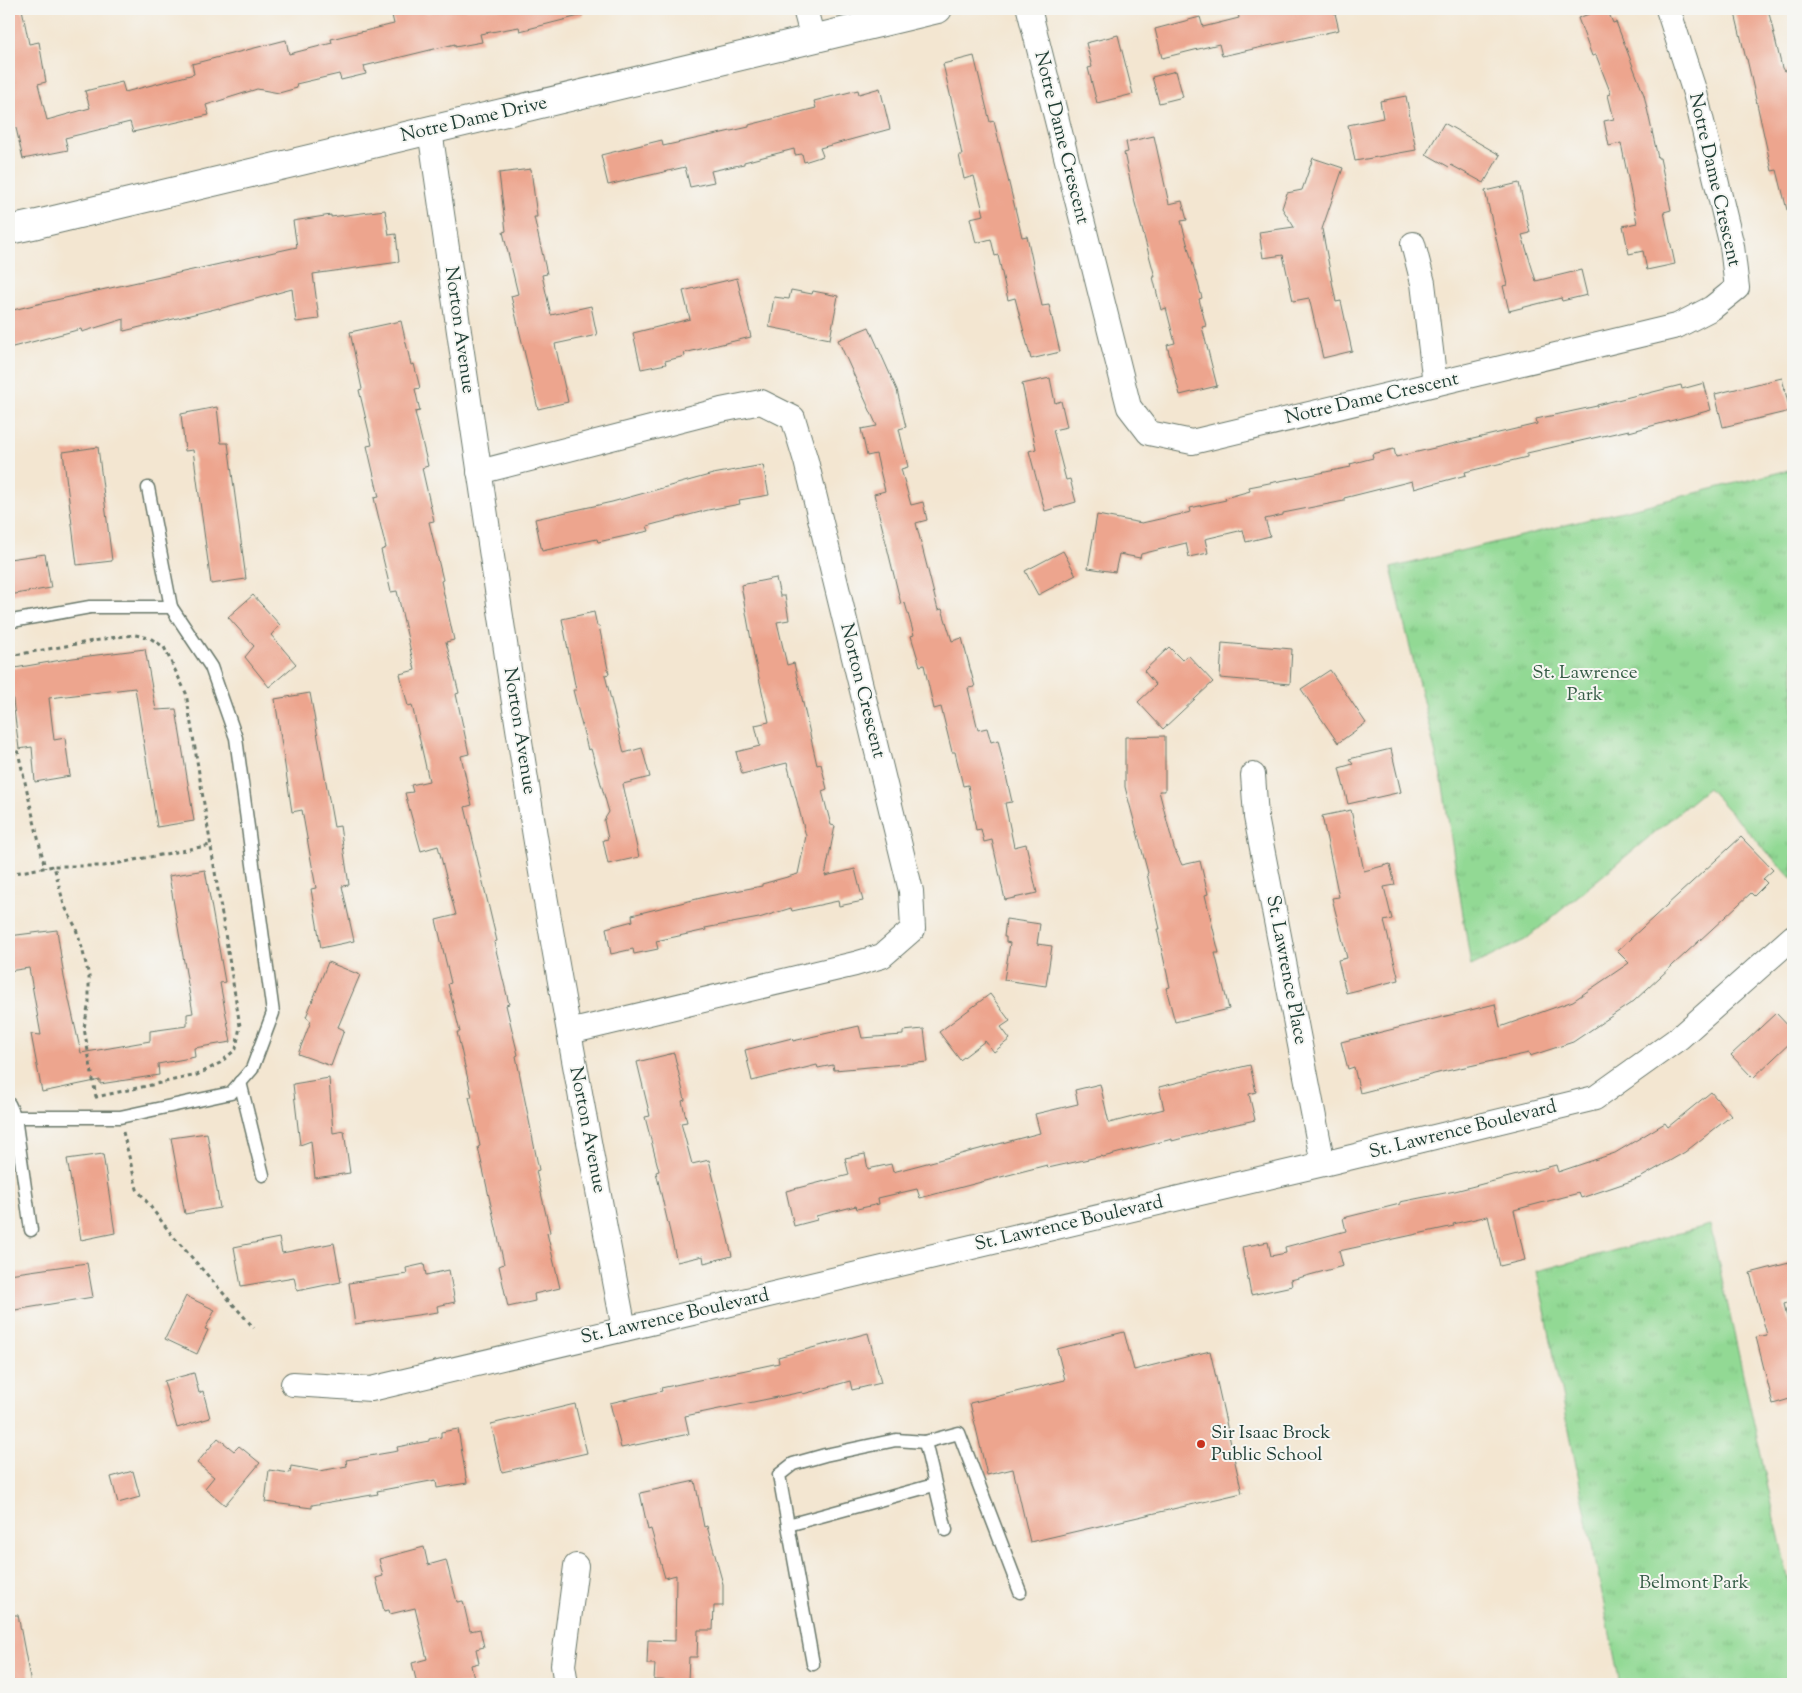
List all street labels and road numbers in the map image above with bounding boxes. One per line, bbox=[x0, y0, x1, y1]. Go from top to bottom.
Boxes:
street label: Notre Dame Crescent bbox=[1026, 49, 1096, 228]
street label: Notre Dame Drive bbox=[398, 90, 550, 150]
street label: Notre Dame Crescent bbox=[1681, 91, 1747, 270]
street label: Norton Avenue bbox=[437, 265, 481, 395]
street label: Notre Dame Crescent bbox=[1283, 366, 1462, 432]
street label: Norton Crescent bbox=[832, 621, 892, 762]
street label: Norton Avenue bbox=[496, 666, 542, 796]
street label: St. Lawrence Place bbox=[1258, 893, 1314, 1047]
street label: Norton Avenue bbox=[562, 1065, 612, 1196]
street label: St. Lawrence Boulevard bbox=[1366, 1094, 1560, 1166]
street label: St. Lawrence Boulevard bbox=[972, 1189, 1166, 1259]
street label: St. Lawrence Boulevard bbox=[578, 1282, 772, 1352]

